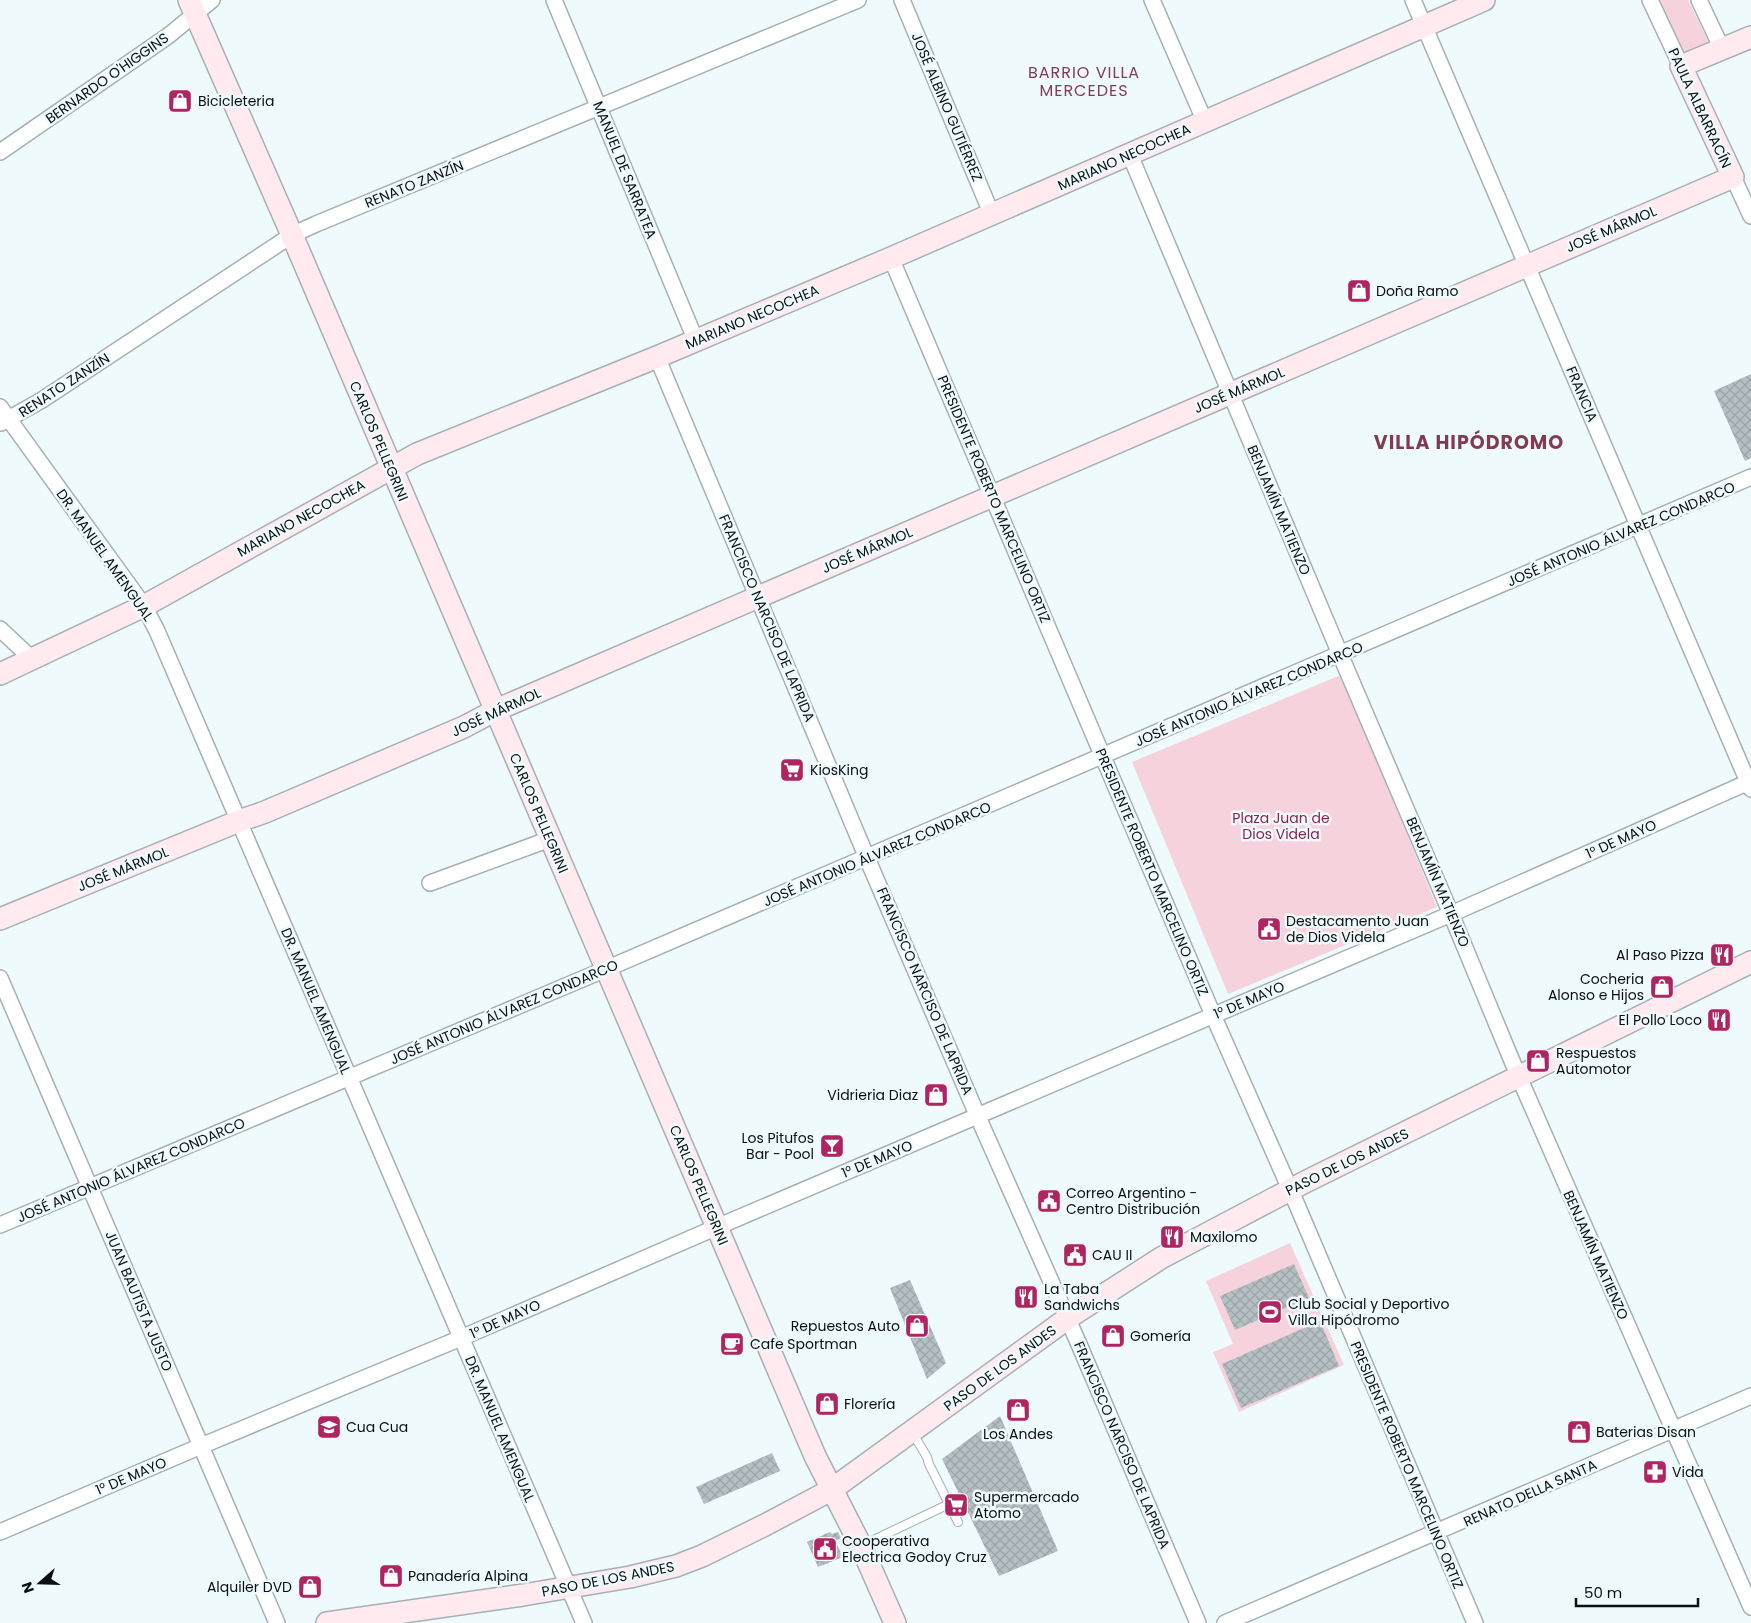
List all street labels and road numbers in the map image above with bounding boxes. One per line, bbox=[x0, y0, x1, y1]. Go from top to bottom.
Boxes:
street label: BERNARDO O'HIGGINS bbox=[41, 28, 173, 128]
street label: JOSÉ ALBINO GUTIÉRREZ bbox=[907, 29, 987, 185]
street label: PAULA ALBARRACÍN bbox=[1663, 45, 1737, 171]
street label: MANUEL DE SARRATEA bbox=[588, 98, 662, 242]
street label: MARIANO NECOCHEA bbox=[1054, 119, 1194, 195]
street label: RENATO ZANZÍN bbox=[362, 155, 466, 213]
street label: JOSÉ MÁRMOL bbox=[1563, 201, 1659, 257]
street label: MARIANO NECOCHEA bbox=[682, 280, 822, 354]
street label: RENATO ZANZÍN bbox=[15, 348, 113, 422]
street label: JOSÉ MÁRMOL bbox=[1191, 362, 1287, 418]
street label: FRANCIA bbox=[1561, 363, 1603, 425]
street label: PRESIDENTE ROBERTO MARCELINO ORTIZ bbox=[933, 372, 1055, 626]
street label: CARLOS PELLEGRINI bbox=[345, 378, 413, 504]
street label: BENJAMÍN MATIENZO bbox=[1243, 442, 1315, 578]
street label: MARIANO NECOCHEA bbox=[233, 474, 369, 562]
street label: JOSÉ ANTONIO ÁLVAREZ CONDARCO bbox=[1504, 477, 1738, 591]
street label: DR. MANUEL AMENGUAL bbox=[52, 485, 158, 625]
street label: FRANCISCO NARCISO DE LAPRIDA bbox=[714, 511, 820, 725]
street label: JOSÉ MÁRMOL bbox=[819, 522, 915, 578]
street label: JOSÉ ANTONIO ÁLVAREZ CONDARCO bbox=[1132, 637, 1366, 751]
street label: JOSÉ MÁRMOL bbox=[448, 683, 544, 741]
street label: PRESIDENTE ROBERTO MARCELINO ORTIZ bbox=[1091, 745, 1213, 999]
street label: CARLOS PELLEGRINI bbox=[505, 750, 573, 876]
street label: JOSÉ ANTONIO ÁLVAREZ CONDARCO bbox=[760, 797, 994, 911]
street label: BENJAMÍN MATIENZO bbox=[1402, 814, 1474, 950]
street label: 1° DE MAYO bbox=[1582, 815, 1660, 863]
street label: JOSÉ MÁRMOL bbox=[74, 842, 172, 896]
street label: FRANCISCO NARCISO DE LAPRIDA bbox=[872, 884, 978, 1098]
street label: DR. MANUEL AMENGUAL bbox=[276, 925, 356, 1077]
street label: JOSÉ ANTONIO ÁLVAREZ CONDARCO bbox=[387, 955, 621, 1069]
street label: 1° DE MAYO bbox=[1210, 976, 1288, 1024]
street label: JOSÉ ANTONIO ÁLVAREZ CONDARCO bbox=[14, 1113, 248, 1227]
street label: CARLOS PELLEGRINI bbox=[665, 1122, 733, 1248]
street label: PASO DE LOS ANDES bbox=[1282, 1123, 1412, 1201]
street label: 1° DE MAYO bbox=[838, 1135, 916, 1183]
street label: BENJAMÍN MATIENZO bbox=[1558, 1187, 1634, 1323]
street label: JUAN BAUTISTA JUSTO bbox=[100, 1228, 178, 1374]
street label: 1° DE MAYO bbox=[466, 1295, 544, 1343]
street label: PASO DE LOS ANDES bbox=[940, 1320, 1060, 1416]
street label: FRANCISCO NARCISO DE LAPRIDA bbox=[1069, 1338, 1175, 1552]
street label: PRESIDENTE ROBERTO MARCELINO ORTIZ bbox=[1346, 1338, 1468, 1592]
street label: DR. MANUEL AMENGUAL bbox=[460, 1353, 540, 1505]
street label: 1° DE MAYO bbox=[92, 1452, 170, 1500]
street label: RENATO DELLA SANTA bbox=[1460, 1455, 1600, 1531]
street label: PASO DE LOS ANDES bbox=[540, 1556, 676, 1602]

